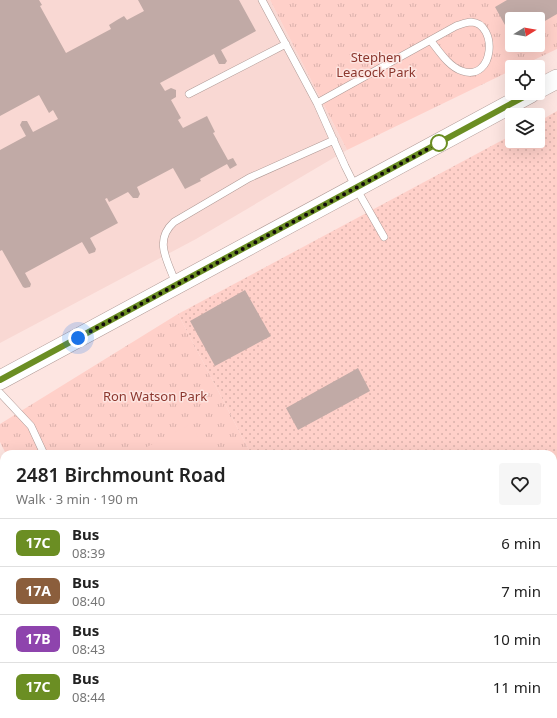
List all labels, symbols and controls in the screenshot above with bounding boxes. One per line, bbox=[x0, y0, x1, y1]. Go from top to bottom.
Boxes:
north arrow bbox=[505, 12, 545, 52]
map controls bbox=[505, 12, 545, 148]
park label: Stephen Leacock Park bbox=[336, 48, 416, 81]
button: locate bbox=[505, 60, 545, 100]
button: layers bbox=[505, 108, 545, 148]
unlabelled marker bbox=[430, 134, 448, 152]
your location bbox=[68, 328, 88, 348]
park label: Ron Watson Park bbox=[103, 387, 207, 405]
text: 2481 Birchmount Road bbox=[16, 462, 226, 488]
button: heart bbox=[499, 463, 541, 505]
text: Walk · 3 min · 190 m bbox=[16, 490, 138, 508]
text: Bus bbox=[72, 524, 99, 544]
text: 17C bbox=[25, 533, 51, 552]
text: 6 min bbox=[501, 533, 541, 553]
text: 08:39 bbox=[72, 544, 105, 562]
text: Bus bbox=[72, 572, 99, 592]
text: 17A bbox=[25, 581, 51, 600]
text: 7 min bbox=[501, 581, 541, 601]
text: 08:40 bbox=[72, 592, 105, 610]
text: Bus bbox=[72, 620, 99, 640]
text: 17B bbox=[25, 629, 51, 648]
text: 10 min bbox=[493, 629, 541, 649]
text: 08:43 bbox=[72, 640, 105, 658]
text: Bus bbox=[72, 668, 99, 688]
text: 17C bbox=[25, 677, 51, 696]
text: 11 min bbox=[493, 677, 541, 697]
text: 08:44 bbox=[72, 688, 105, 706]

